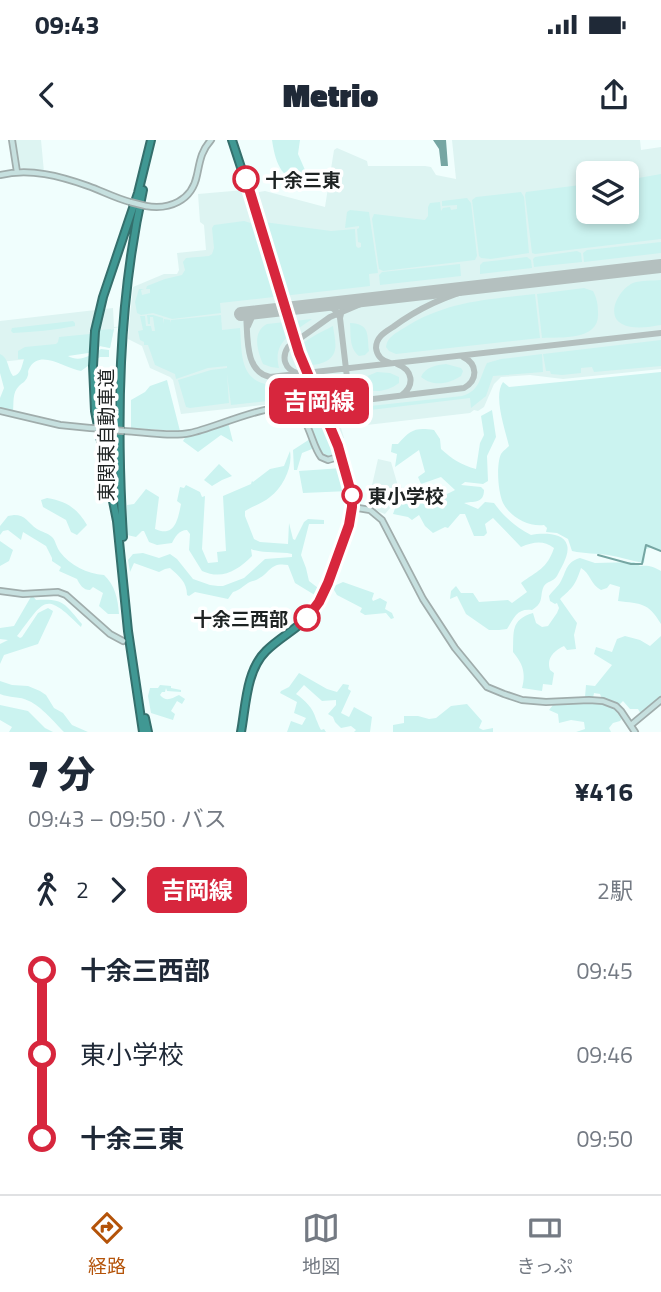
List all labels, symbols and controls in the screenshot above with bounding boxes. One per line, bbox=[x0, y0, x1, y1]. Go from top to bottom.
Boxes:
text: 09:43 bbox=[35, 5, 100, 44]
text: Metrio bbox=[283, 71, 378, 119]
icon: back bbox=[28, 76, 66, 114]
icon: share bbox=[595, 76, 633, 114]
map controls bbox=[576, 161, 639, 224]
button: layers bbox=[576, 161, 639, 224]
place label: 十余三東 bbox=[265, 165, 341, 194]
marker: 十余三東 bbox=[233, 166, 259, 192]
street label: 東関東自動車道 bbox=[91, 368, 120, 502]
line badge: 吉岡線 bbox=[279, 378, 359, 424]
text: 吉岡線 bbox=[283, 383, 355, 419]
place label: 東小学校 bbox=[368, 481, 444, 510]
marker: 東小学校 bbox=[342, 485, 362, 505]
place label: 十余三西部 bbox=[193, 604, 288, 633]
marker: 十余三西部 bbox=[294, 605, 320, 631]
text: 7 分 bbox=[28, 745, 95, 803]
text: ¥416 bbox=[575, 772, 633, 811]
text: 09:43 – 09:50 · バス bbox=[28, 801, 227, 836]
icon: walk bbox=[28, 871, 66, 909]
icon: forward bbox=[99, 871, 137, 909]
text: 2 bbox=[76, 872, 89, 907]
text: 吉岡線 bbox=[161, 872, 233, 908]
text: 2駅 bbox=[597, 873, 633, 908]
text: 十余三西部 bbox=[80, 951, 210, 990]
text: 09:45 bbox=[576, 953, 633, 988]
text: 東小学校 bbox=[80, 1035, 184, 1074]
text: 09:46 bbox=[576, 1037, 633, 1072]
text: 十余三東 bbox=[80, 1119, 184, 1158]
text: 09:50 bbox=[576, 1121, 633, 1156]
tab: 経路 bbox=[88, 1209, 126, 1280]
tab: 地図 bbox=[302, 1209, 340, 1280]
tab: きっぷ bbox=[517, 1209, 573, 1280]

